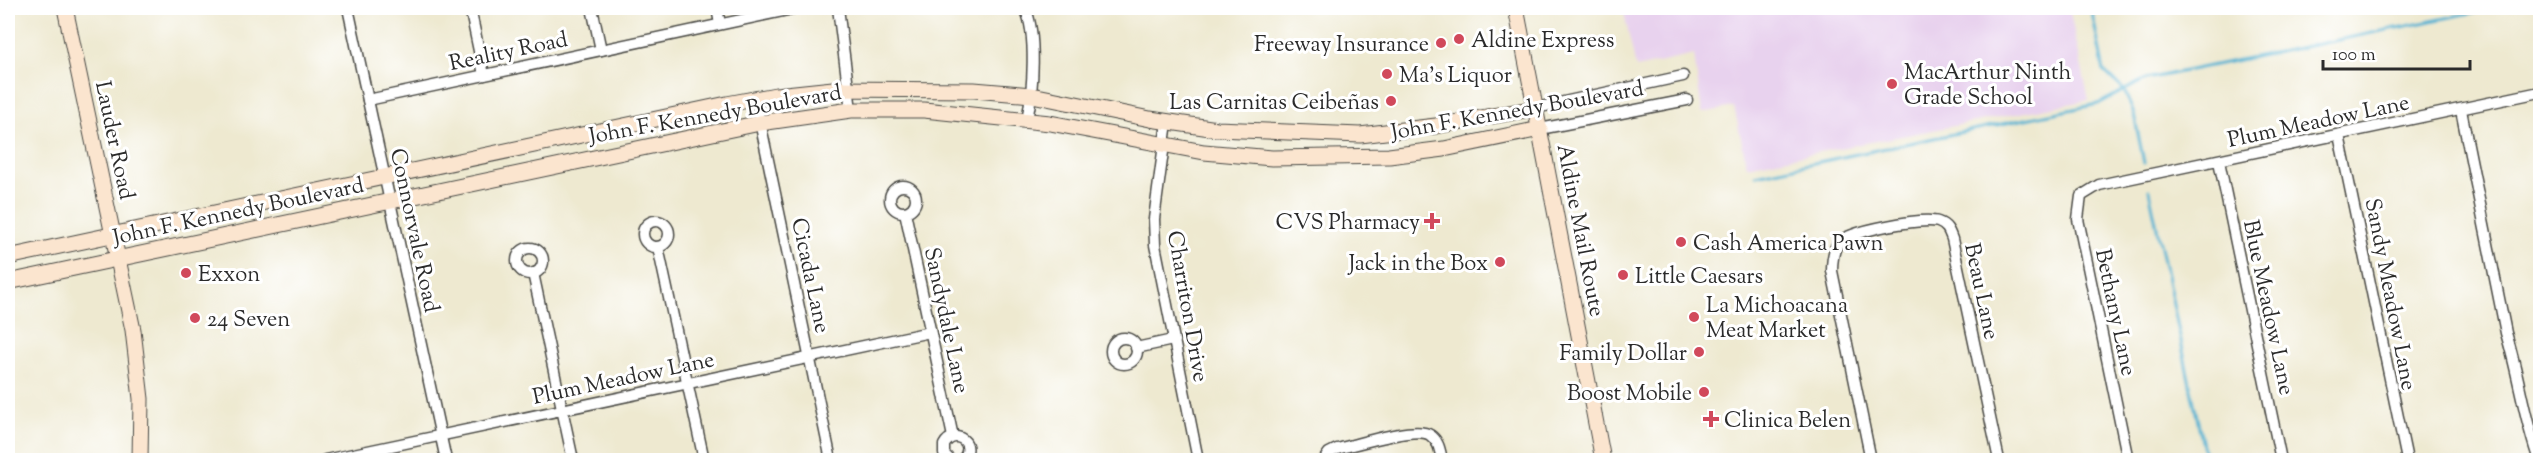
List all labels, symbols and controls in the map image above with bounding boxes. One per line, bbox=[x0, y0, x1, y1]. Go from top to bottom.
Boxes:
street label: Reality Road bbox=[446, 25, 571, 81]
place label: Aldine Express bbox=[1471, 26, 1614, 58]
place label: Freeway Insurance bbox=[1254, 30, 1429, 62]
marker: Aldine Express bbox=[1452, 32, 1466, 46]
scale bar bbox=[2323, 33, 2470, 71]
marker: Freeway Insurance bbox=[1434, 36, 1448, 50]
text: 100 m bbox=[2332, 43, 2376, 69]
place label: MacArthur Ninth Grade School bbox=[1904, 58, 2071, 115]
place label: Ma's Liquor bbox=[1399, 61, 1512, 93]
marker: Ma's Liquor bbox=[1380, 67, 1394, 81]
street label: John F. Kennedy Boulevard bbox=[1388, 74, 1646, 150]
marker: MacArthur Ninth Grade School bbox=[1885, 77, 1899, 91]
street label: Lauder Road bbox=[85, 78, 141, 203]
street label: John F. Kennedy Boulevard bbox=[586, 78, 844, 154]
place label: Las Carnitas Ceibeñas bbox=[1169, 88, 1379, 120]
street label: Plum Meadow Lane bbox=[2225, 88, 2412, 158]
marker: Las Carnitas Ceibeñas bbox=[1384, 94, 1398, 108]
street label: Aldine Mail Route bbox=[1547, 141, 1611, 320]
street label: Connorvale Road bbox=[380, 146, 446, 316]
street label: John F. Kennedy Boulevard bbox=[109, 171, 367, 255]
street label: Sandy Meadow Lane bbox=[2355, 196, 2423, 393]
place label: CVS Pharmacy bbox=[1276, 208, 1420, 240]
marker: CVS Pharmacy bbox=[1425, 214, 1439, 228]
street label: Cicada Lane bbox=[781, 215, 837, 336]
street label: Blue Meadow Lane bbox=[2233, 217, 2301, 398]
street label: Charriton Drive bbox=[1157, 228, 1215, 385]
place label: Cash America Pawn bbox=[1693, 229, 1883, 261]
marker: Cash America Pawn bbox=[1674, 235, 1688, 249]
street label: Beau Lane bbox=[1954, 240, 2006, 343]
street label: Sandydale Lane bbox=[914, 245, 976, 397]
street label: Bethany Lane bbox=[2085, 246, 2143, 379]
place label: Jack in the Box bbox=[1347, 249, 1488, 281]
marker: Jack in the Box bbox=[1493, 255, 1507, 269]
place label: Exxon bbox=[198, 260, 260, 292]
place label: Little Caesars bbox=[1635, 262, 1763, 294]
marker: Exxon bbox=[179, 266, 193, 280]
marker: Little Caesars bbox=[1616, 268, 1630, 282]
place label: La Michoacana Meat Market bbox=[1706, 291, 1848, 348]
place label: 24 Seven bbox=[207, 305, 290, 337]
marker: La Michoacana Meat Market bbox=[1687, 310, 1701, 324]
marker: 24 Seven bbox=[188, 311, 202, 325]
place label: Family Dollar bbox=[1559, 339, 1687, 371]
street label: Plum Meadow Lane bbox=[530, 345, 717, 415]
marker: Family Dollar bbox=[1692, 345, 1706, 359]
place label: Boost Mobile bbox=[1567, 379, 1692, 411]
marker: Boost Mobile bbox=[1697, 385, 1711, 399]
place label: Clinica Belen bbox=[1724, 406, 1851, 438]
marker: Clinica Belen bbox=[1702, 410, 1720, 428]

